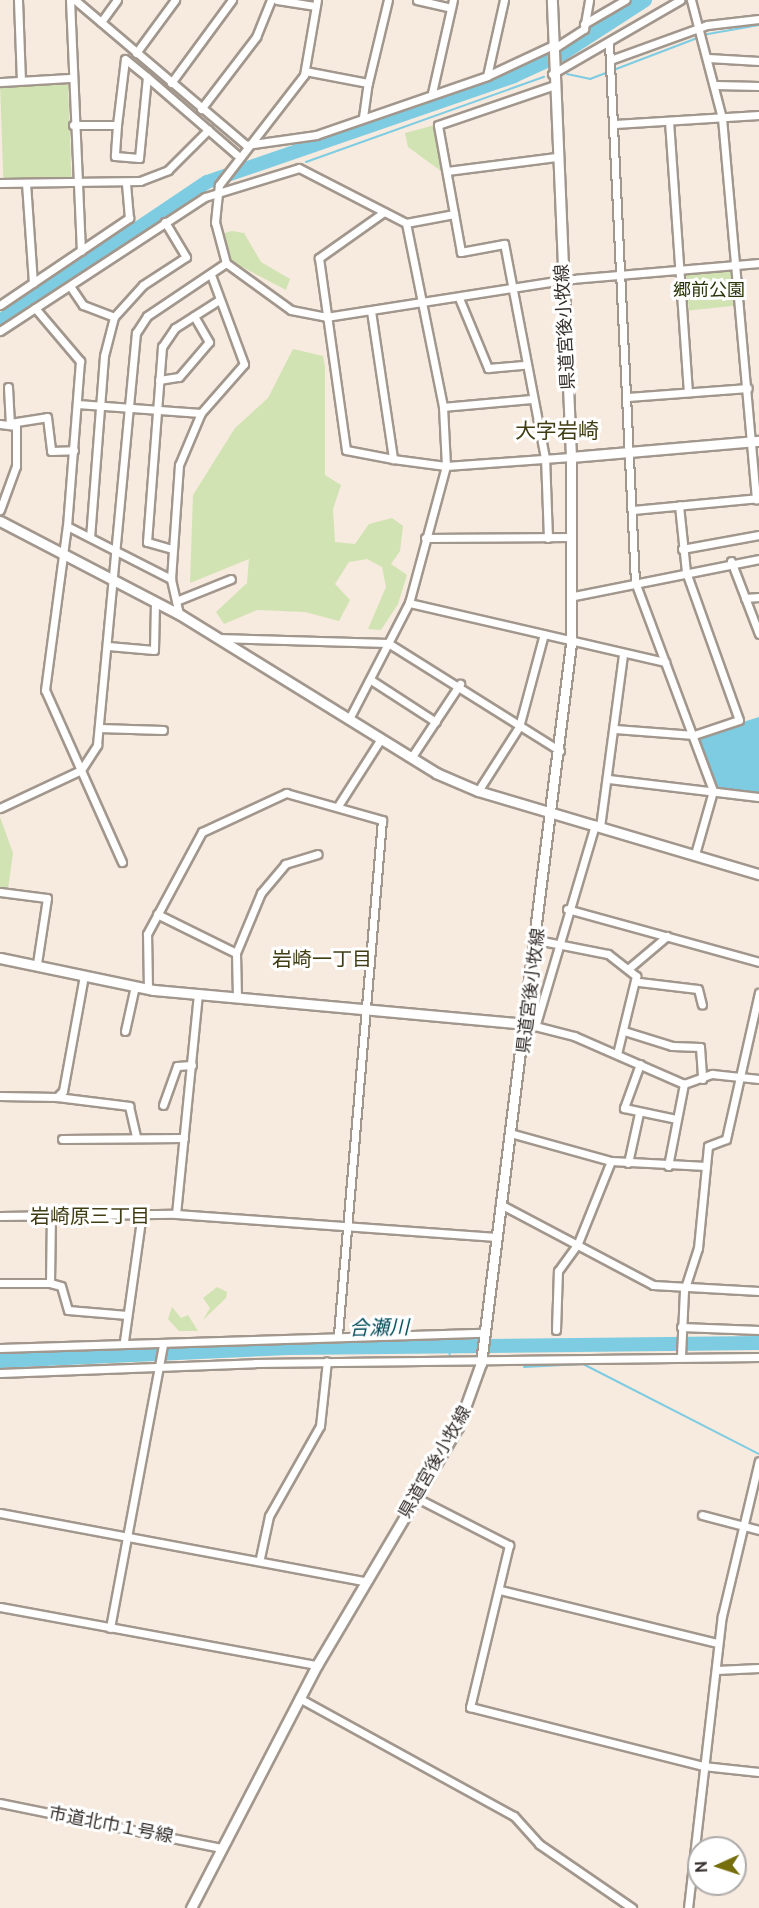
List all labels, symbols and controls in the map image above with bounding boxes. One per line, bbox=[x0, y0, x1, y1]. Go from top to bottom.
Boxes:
street label: 県道宮後小牧線 bbox=[550, 264, 578, 390]
park label: 郷前公園 bbox=[673, 278, 745, 300]
district label: 大字岩崎 bbox=[515, 417, 599, 443]
street label: 県道宮後小牧線 bbox=[512, 927, 548, 1055]
district label: 岩崎一丁目 bbox=[272, 946, 372, 970]
district label: 岩崎原三丁目 bbox=[30, 1203, 150, 1227]
water label: 合瀬川 bbox=[349, 1314, 409, 1340]
street label: 県道宮後小牧線 bbox=[393, 1402, 475, 1522]
street label: 市道北巾１号線 bbox=[47, 1801, 175, 1847]
north arrow bbox=[687, 1836, 747, 1896]
text: N bbox=[692, 1860, 710, 1873]

